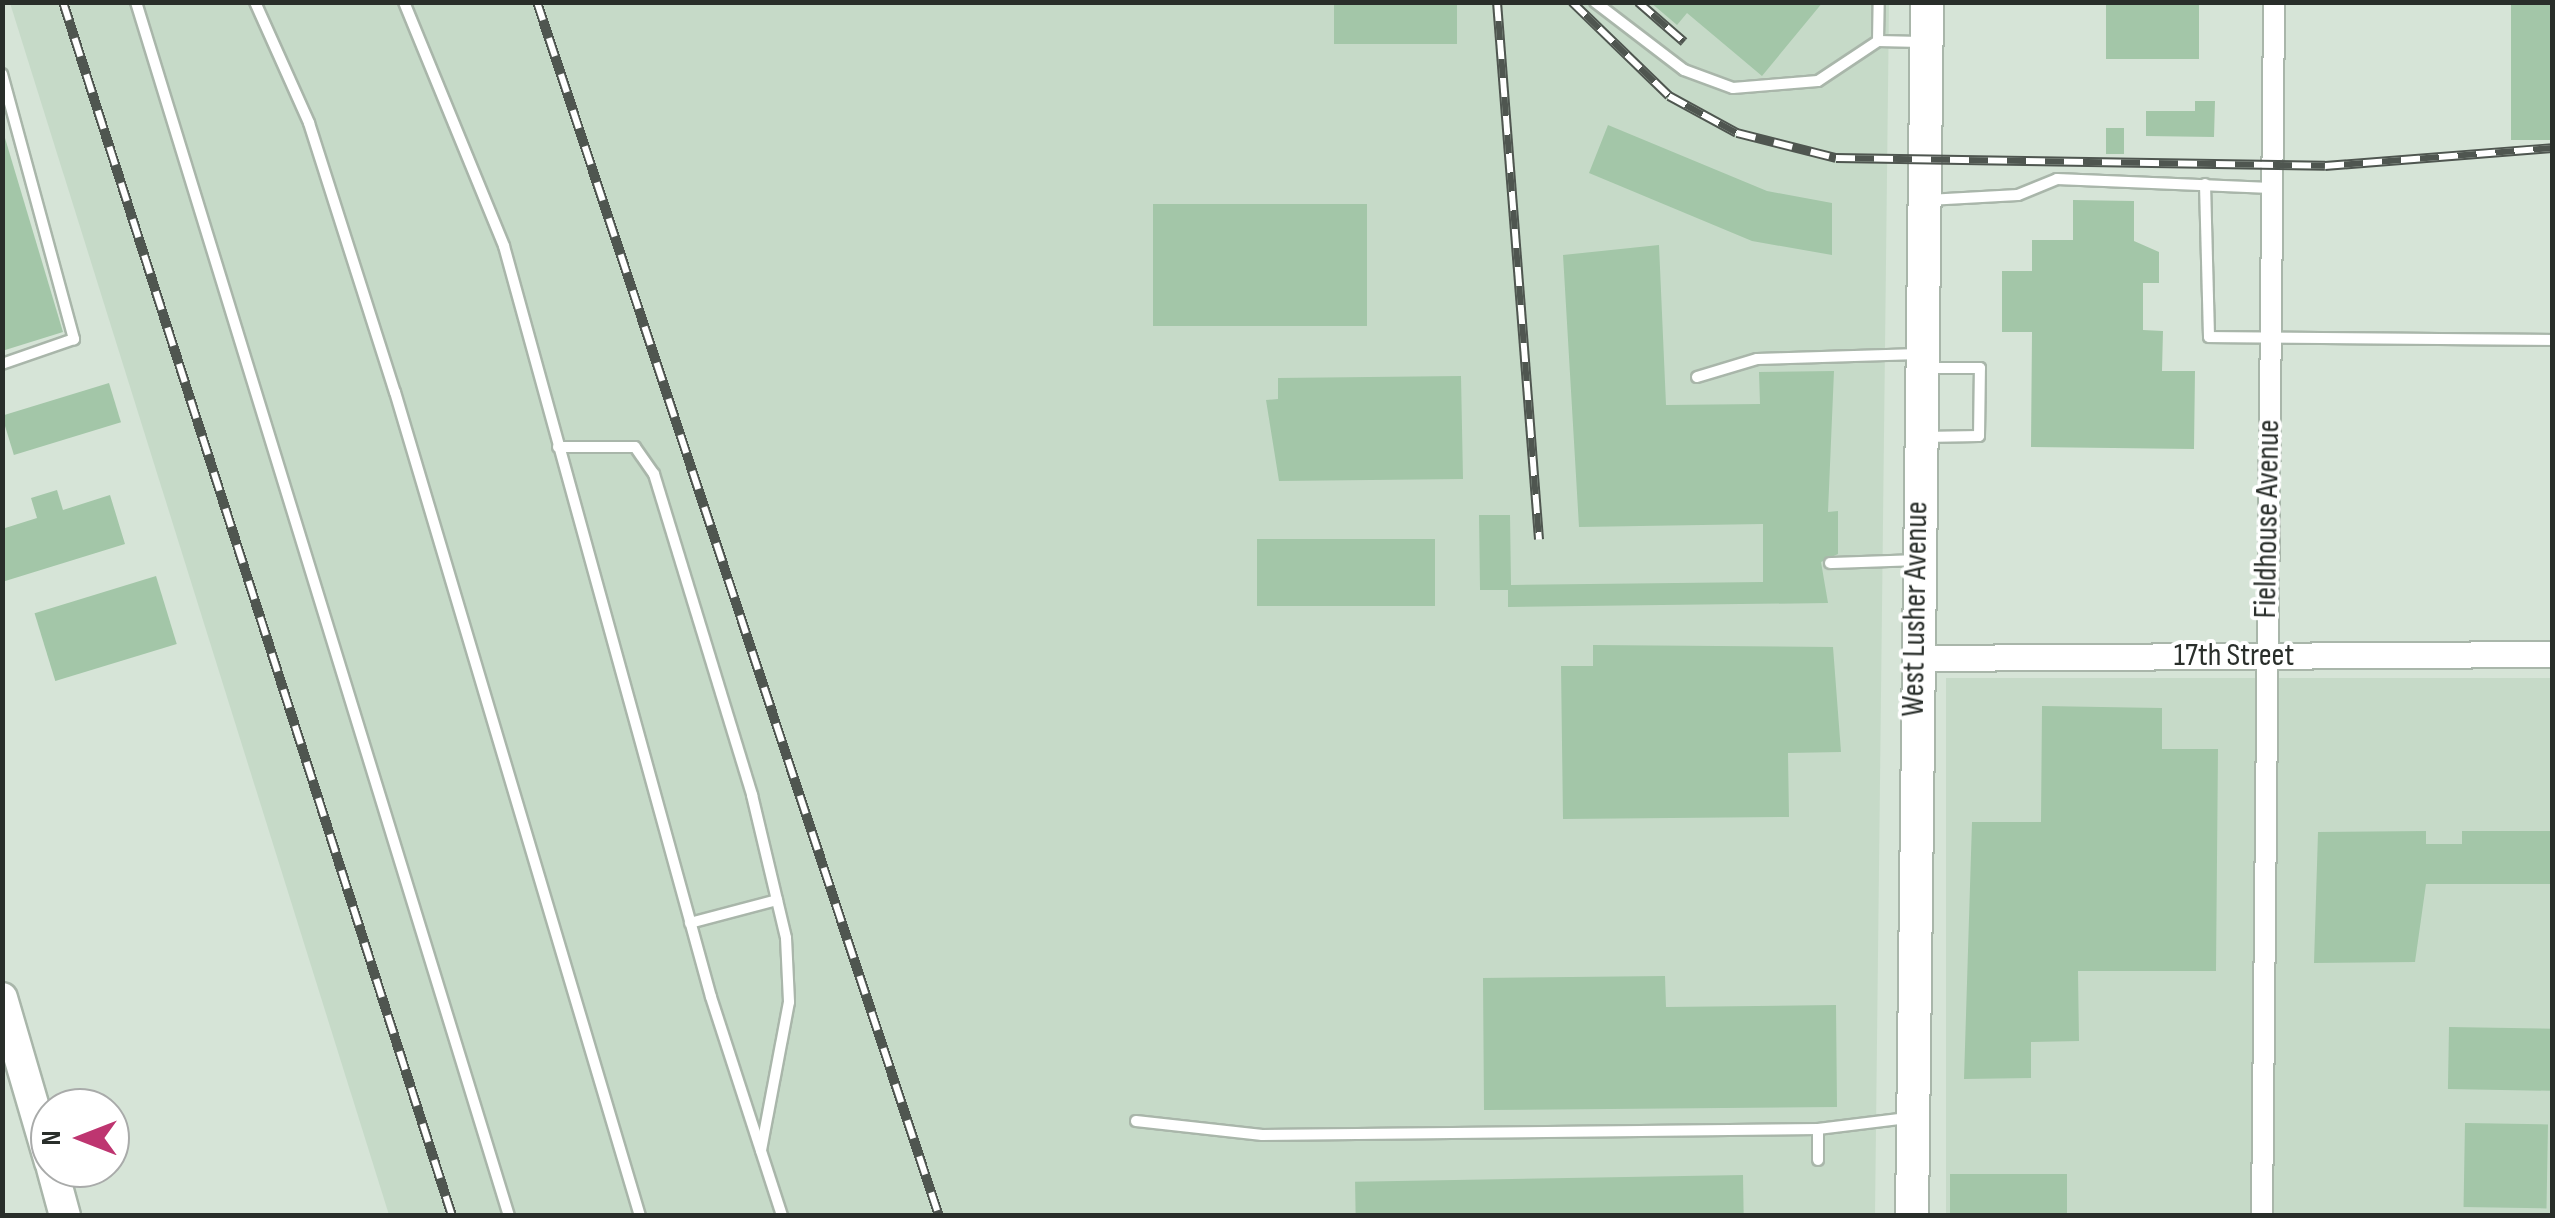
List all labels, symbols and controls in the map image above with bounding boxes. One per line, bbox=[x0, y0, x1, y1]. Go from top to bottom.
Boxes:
street label: Fieldhouse Avenue bbox=[2247, 419, 2289, 619]
street label: West Lusher Avenue bbox=[1895, 501, 1937, 717]
street label: 17th Street bbox=[2174, 637, 2294, 675]
north arrow bbox=[30, 1088, 130, 1188]
text: N bbox=[35, 1131, 68, 1145]

